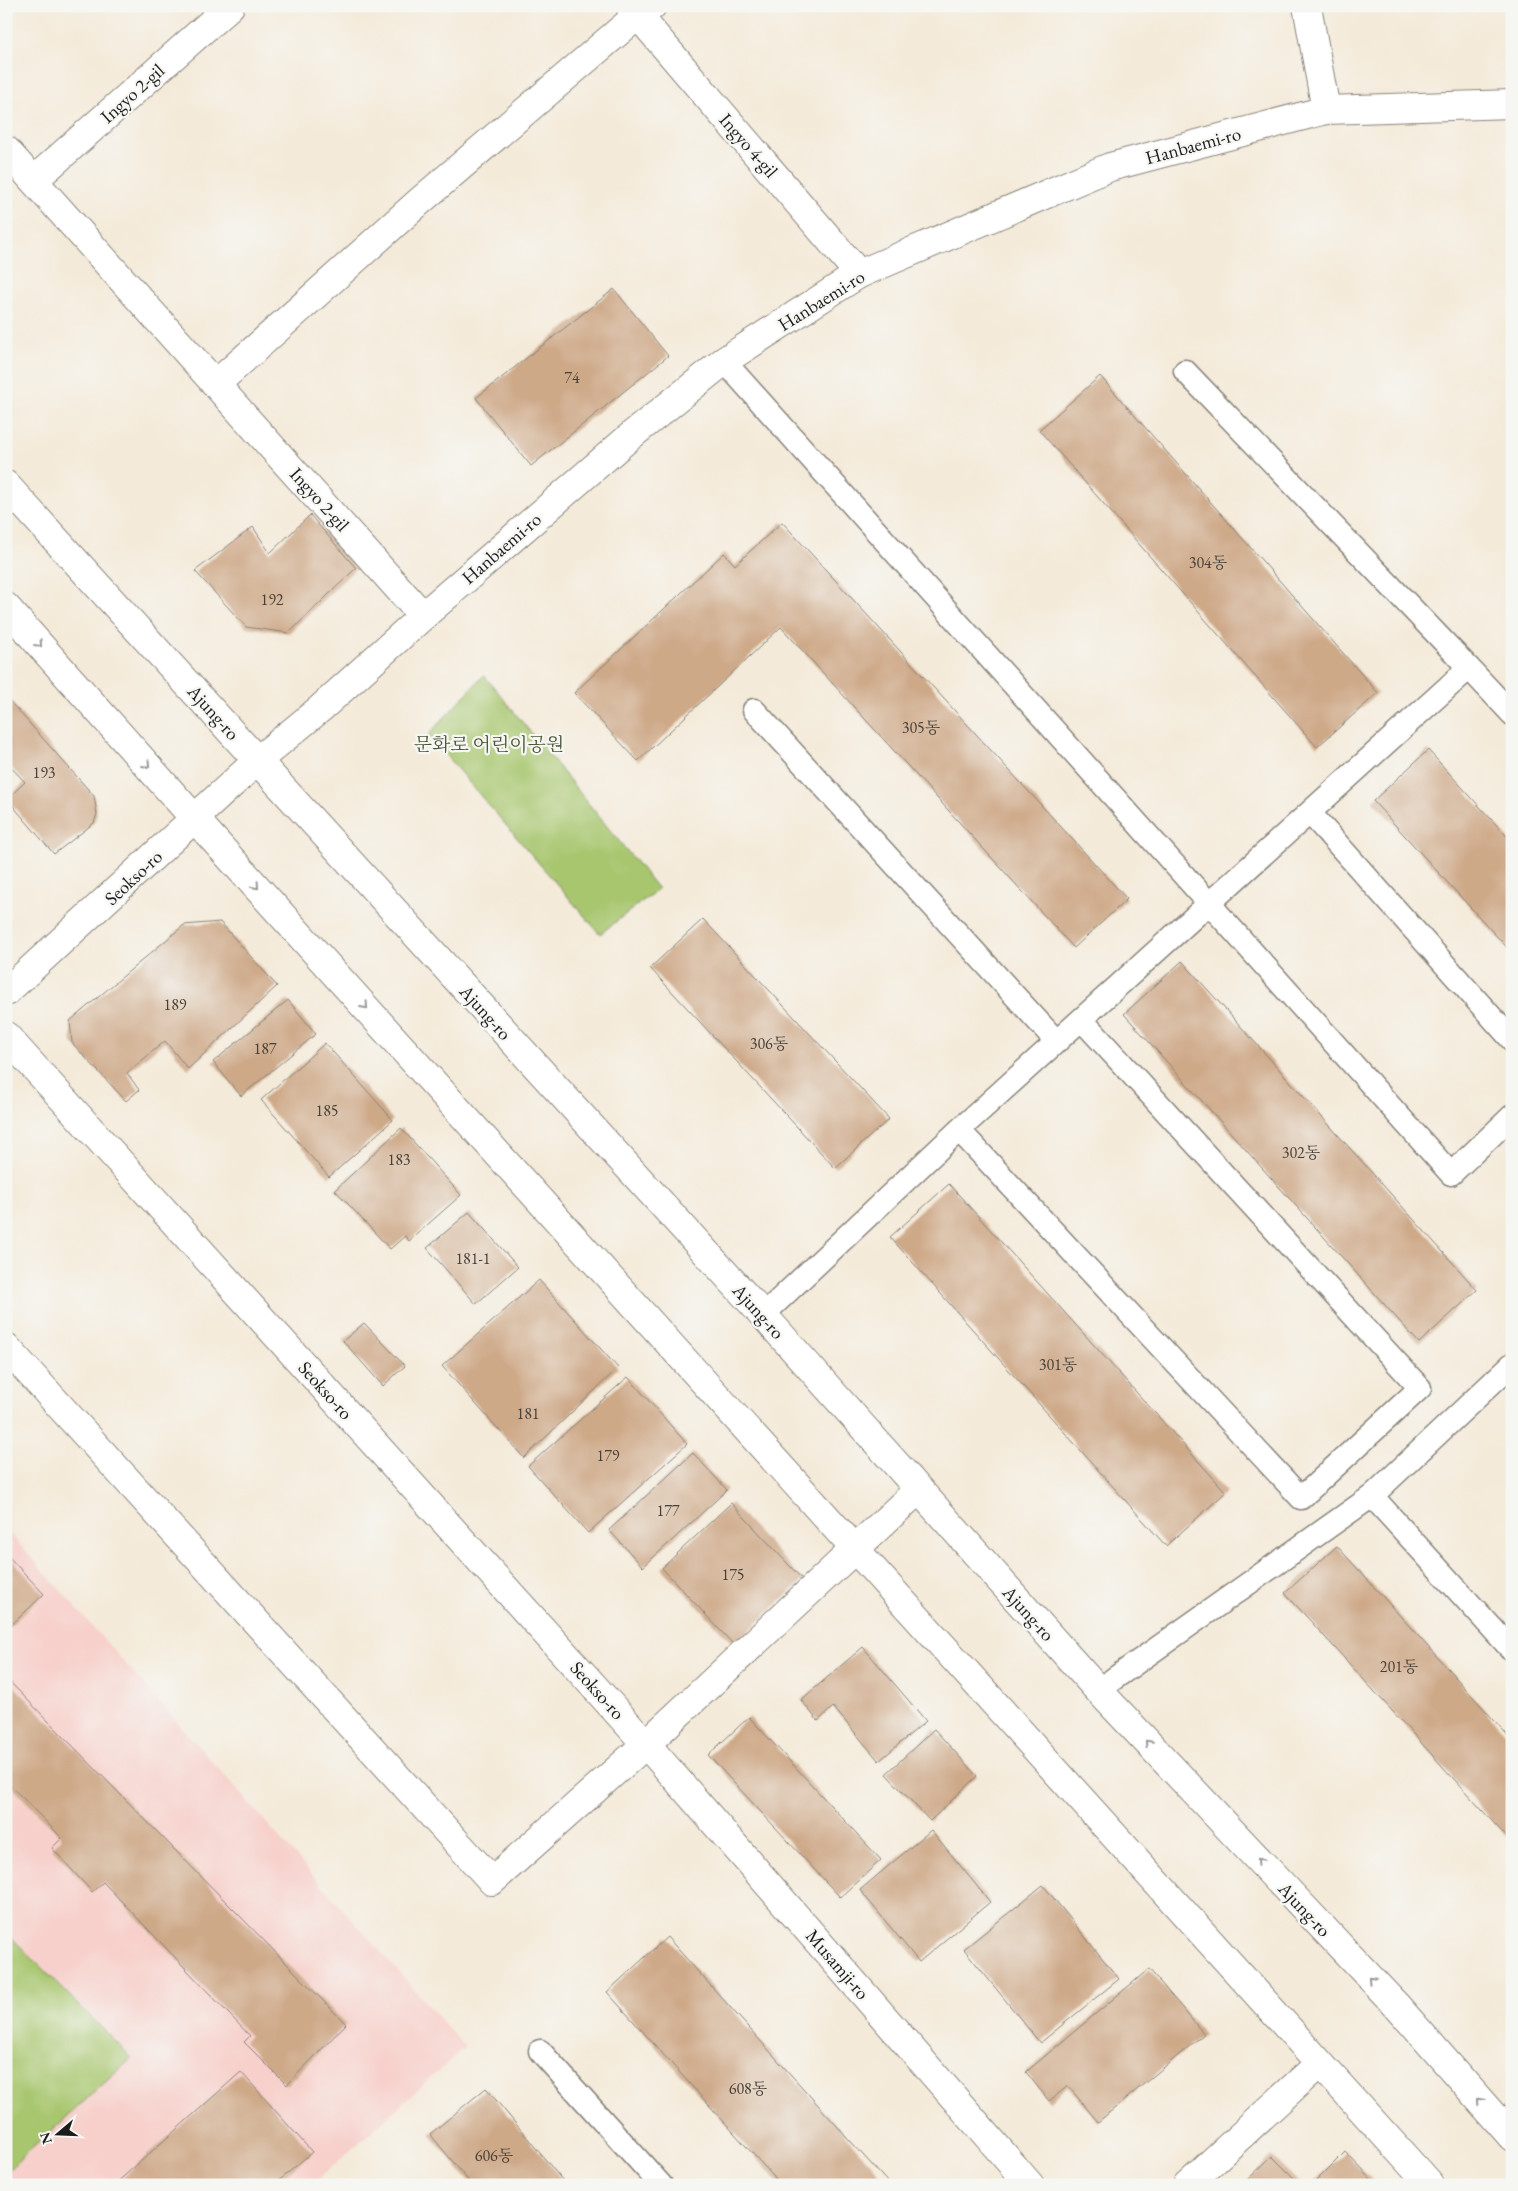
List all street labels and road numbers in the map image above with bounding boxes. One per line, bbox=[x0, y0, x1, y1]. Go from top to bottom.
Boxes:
street label: Ingyo 2-gil bbox=[95, 58, 170, 129]
street label: Ingyo 4-gil bbox=[714, 108, 784, 183]
street label: Hanbaemi-ro bbox=[1143, 121, 1244, 170]
street label: Hanbaemi-ro bbox=[773, 264, 869, 337]
street label: Ingyo 2-gil bbox=[284, 462, 355, 537]
street label: Hanbaemi-ro bbox=[456, 507, 546, 590]
street label: Ajung-ro bbox=[181, 678, 245, 745]
street label: Seokso-ro bbox=[99, 844, 168, 911]
street label: Ajung-ro bbox=[453, 978, 517, 1045]
street label: Ajung-ro bbox=[726, 1277, 790, 1344]
street label: Seokso-ro bbox=[293, 1356, 359, 1425]
street label: Ajung-ro bbox=[996, 1579, 1060, 1646]
street label: Seokso-ro bbox=[565, 1656, 631, 1725]
street label: Ajung-ro bbox=[1272, 1876, 1337, 1942]
street label: Musamji-ro bbox=[800, 1924, 875, 2005]

